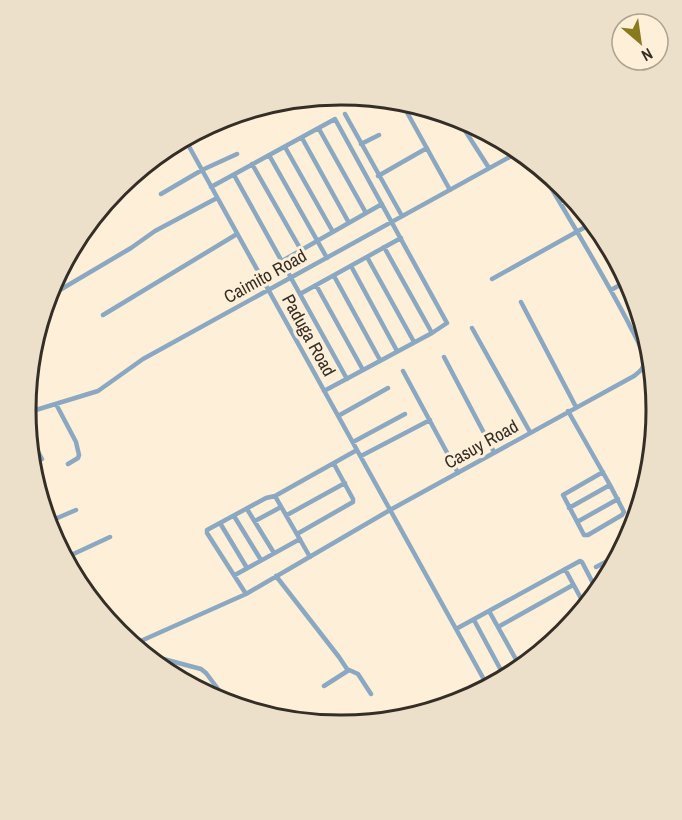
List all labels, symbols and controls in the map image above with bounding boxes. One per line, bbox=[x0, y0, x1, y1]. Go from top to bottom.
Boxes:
north arrow bbox=[610, 12, 670, 72]
text: N bbox=[638, 43, 657, 67]
street label: Caimito Road bbox=[219, 243, 311, 309]
street label: Paduga Road bbox=[276, 289, 342, 381]
street label: Casuy Road bbox=[439, 413, 523, 475]

